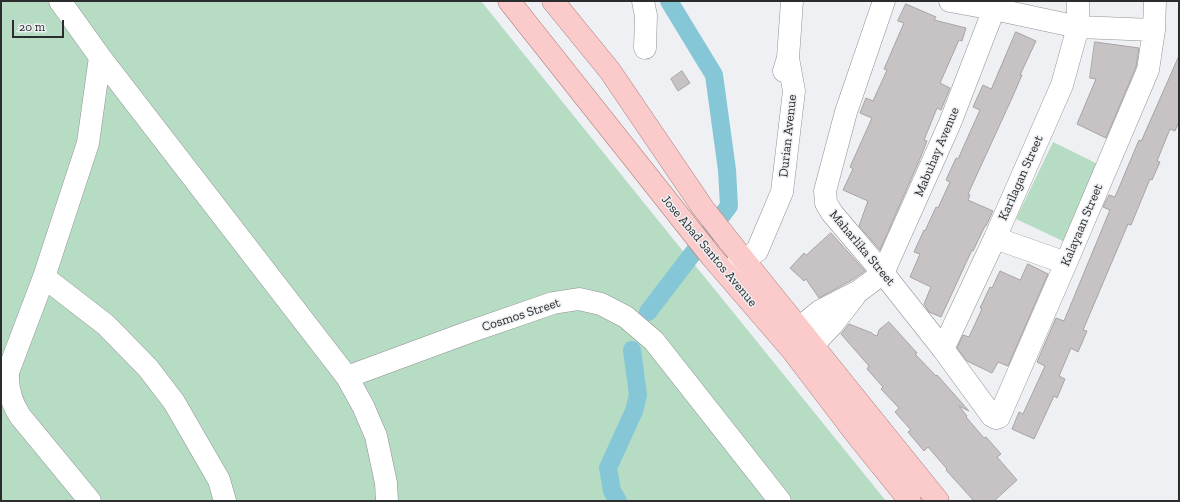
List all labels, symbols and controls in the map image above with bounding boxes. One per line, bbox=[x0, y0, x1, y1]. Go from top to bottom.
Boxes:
scale bar bbox=[14, 12, 66, 38]
text: 20 m bbox=[19, 20, 45, 34]
street label: Durian Avenue bbox=[776, 94, 800, 178]
street label: Mabuhay Avenue bbox=[911, 105, 963, 199]
street label: Karilagan Street bbox=[995, 133, 1047, 223]
street label: Kalayaan Street bbox=[1058, 181, 1106, 269]
street label: Jose Abad Santos Avenue bbox=[658, 192, 760, 310]
street label: Maharlika Street bbox=[826, 207, 898, 289]
street label: Cosmos Street bbox=[480, 295, 562, 335]

